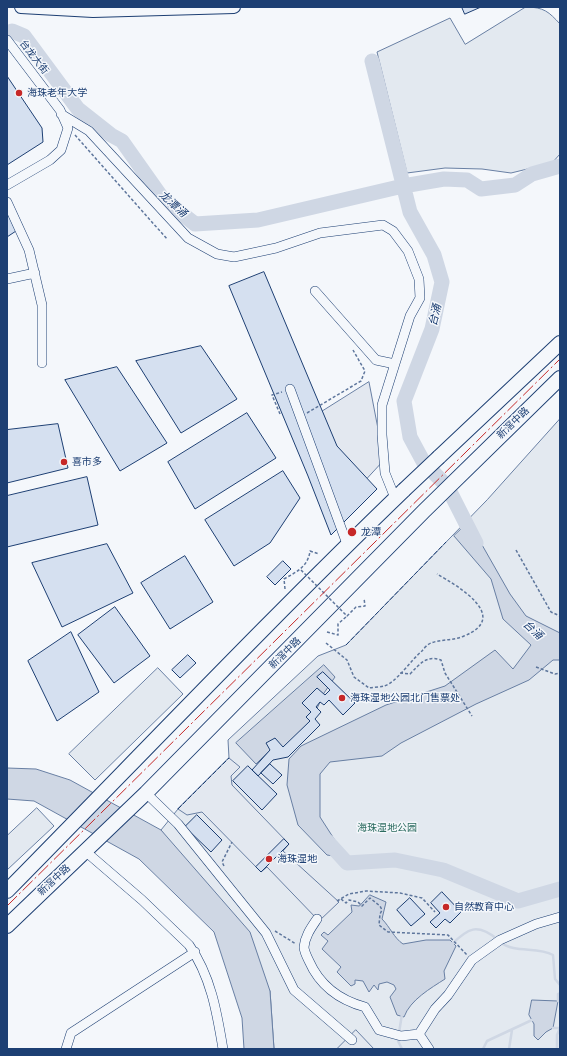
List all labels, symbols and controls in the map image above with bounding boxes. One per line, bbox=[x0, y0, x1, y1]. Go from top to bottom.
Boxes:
street label: 台龙大街 bbox=[17, 38, 51, 76]
place label: 海珠老年大学 bbox=[27, 87, 87, 99]
marker: 海珠老年大学 bbox=[14, 88, 24, 98]
water label: 龙潭涌 bbox=[156, 188, 190, 220]
water label: 台涌 bbox=[426, 303, 444, 327]
street label: 新滘中路 bbox=[494, 405, 532, 441]
place label: 喜市多 bbox=[72, 456, 102, 468]
marker: 喜市多 bbox=[59, 457, 69, 467]
marker: 龙潭 bbox=[346, 526, 358, 538]
place label: 龙潭 bbox=[361, 526, 381, 538]
water label: 台涌 bbox=[520, 618, 546, 642]
street label: 新滘中路 bbox=[267, 635, 303, 671]
place label: 海珠湿地公园北门售票处 bbox=[350, 692, 460, 704]
marker: 海珠湿地公园北门售票处 bbox=[337, 693, 347, 703]
park label: 海珠湿地公园 bbox=[357, 822, 417, 834]
place label: 海珠湿地 bbox=[277, 853, 317, 865]
marker: 海珠湿地 bbox=[264, 854, 274, 864]
street label: 新滘中路 bbox=[35, 862, 73, 898]
place label: 自然教育中心 bbox=[454, 901, 514, 913]
marker: 自然教育中心 bbox=[441, 902, 451, 912]

